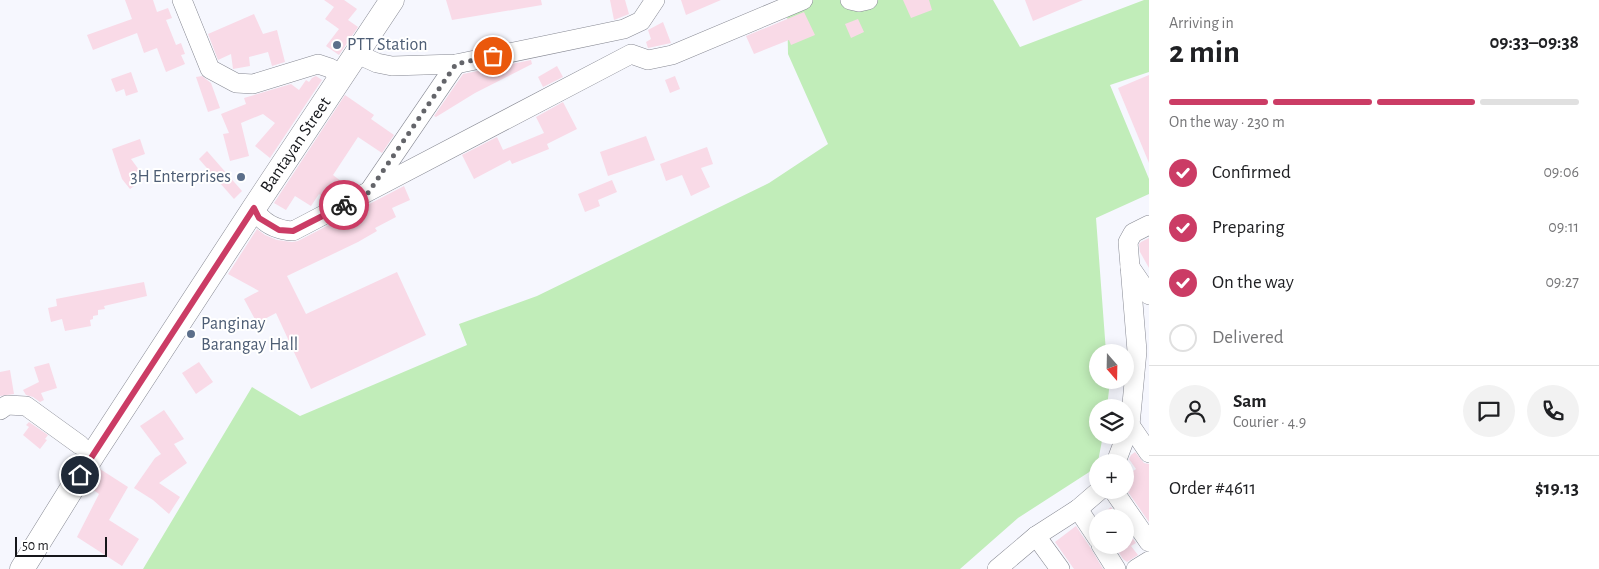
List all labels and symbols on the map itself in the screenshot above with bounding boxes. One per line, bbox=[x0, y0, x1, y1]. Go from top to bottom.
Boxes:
pin bbox=[472, 35, 514, 77]
place label: PTT Station bbox=[347, 36, 428, 54]
marker: PTT Station bbox=[331, 39, 343, 51]
street label: Bantayan Street bbox=[257, 94, 335, 196]
place label: 3H Enterprises bbox=[130, 168, 231, 186]
marker: 3H Enterprises bbox=[235, 171, 247, 183]
courier bbox=[319, 180, 369, 230]
place label: Panginay Barangay Hall bbox=[201, 315, 298, 354]
marker: Panginay Barangay Hall bbox=[185, 328, 197, 340]
north arrow bbox=[1089, 344, 1134, 389]
pin bbox=[59, 454, 101, 496]
scale bar bbox=[15, 534, 108, 557]

